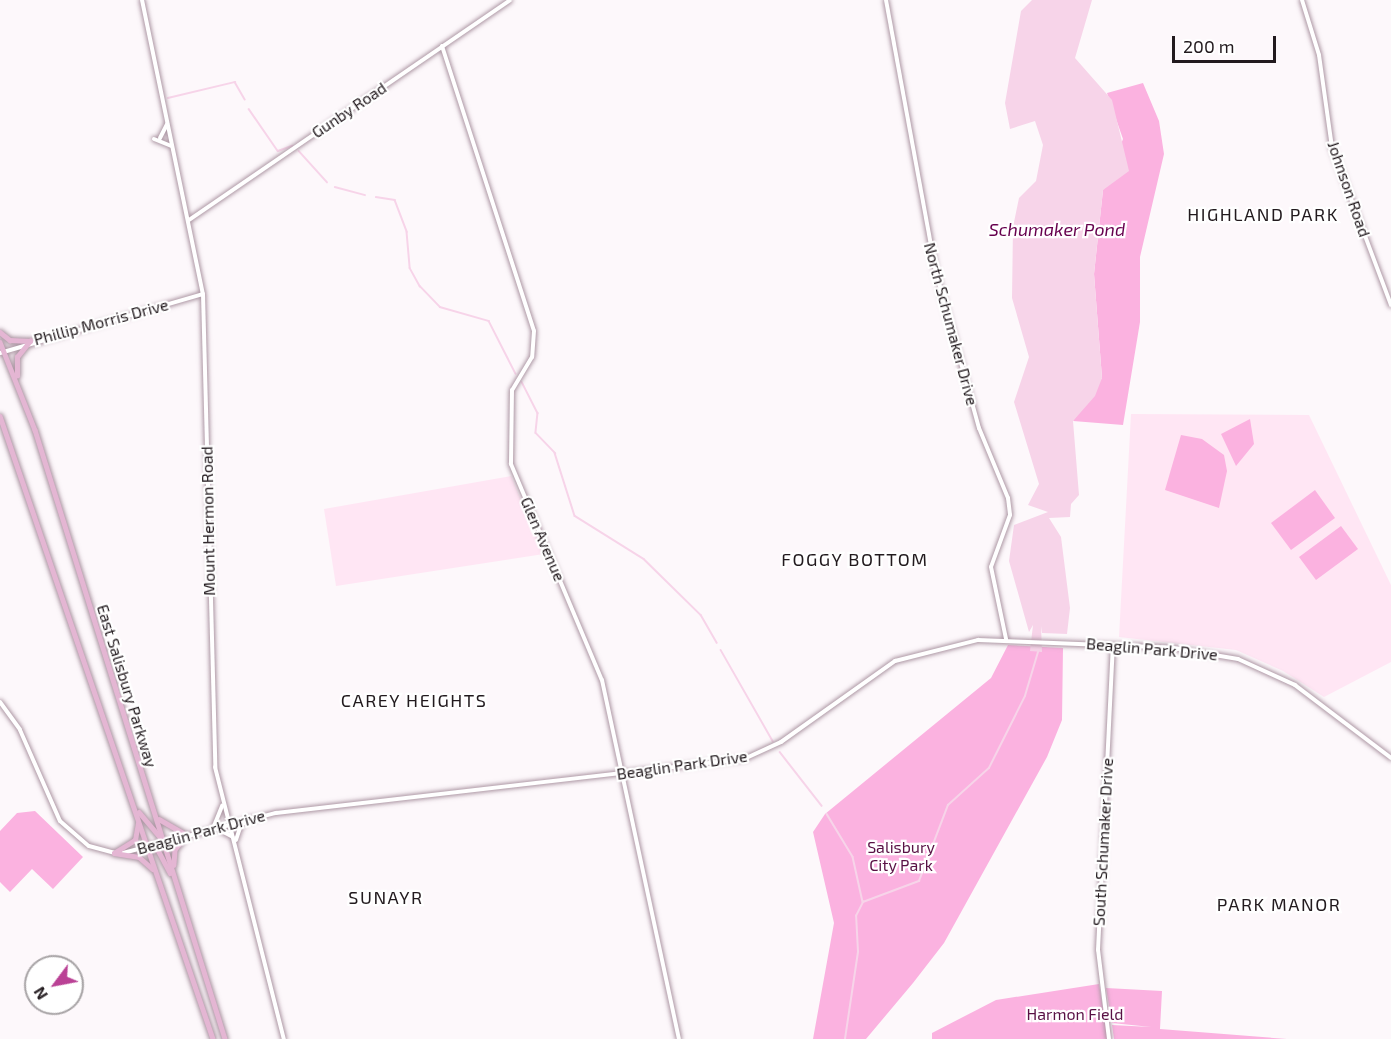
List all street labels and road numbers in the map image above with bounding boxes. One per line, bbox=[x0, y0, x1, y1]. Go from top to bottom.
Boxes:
street label: Gunby Road bbox=[308, 78, 390, 142]
street label: Johnson Road bbox=[1324, 139, 1374, 239]
street label: North Schumaker Drive bbox=[920, 240, 982, 408]
street label: Phillip Morris Drive bbox=[32, 295, 170, 349]
street label: Mount Hermon Road bbox=[197, 446, 219, 596]
street label: Glen Avenue bbox=[517, 494, 569, 584]
street label: East Salisbury Parkway bbox=[93, 602, 161, 770]
street label: Beaglin Park Drive bbox=[1085, 634, 1219, 664]
street label: Beaglin Park Drive bbox=[615, 746, 749, 784]
street label: South Schumaker Drive bbox=[1089, 757, 1117, 927]
street label: Beaglin Park Drive bbox=[135, 806, 267, 858]

